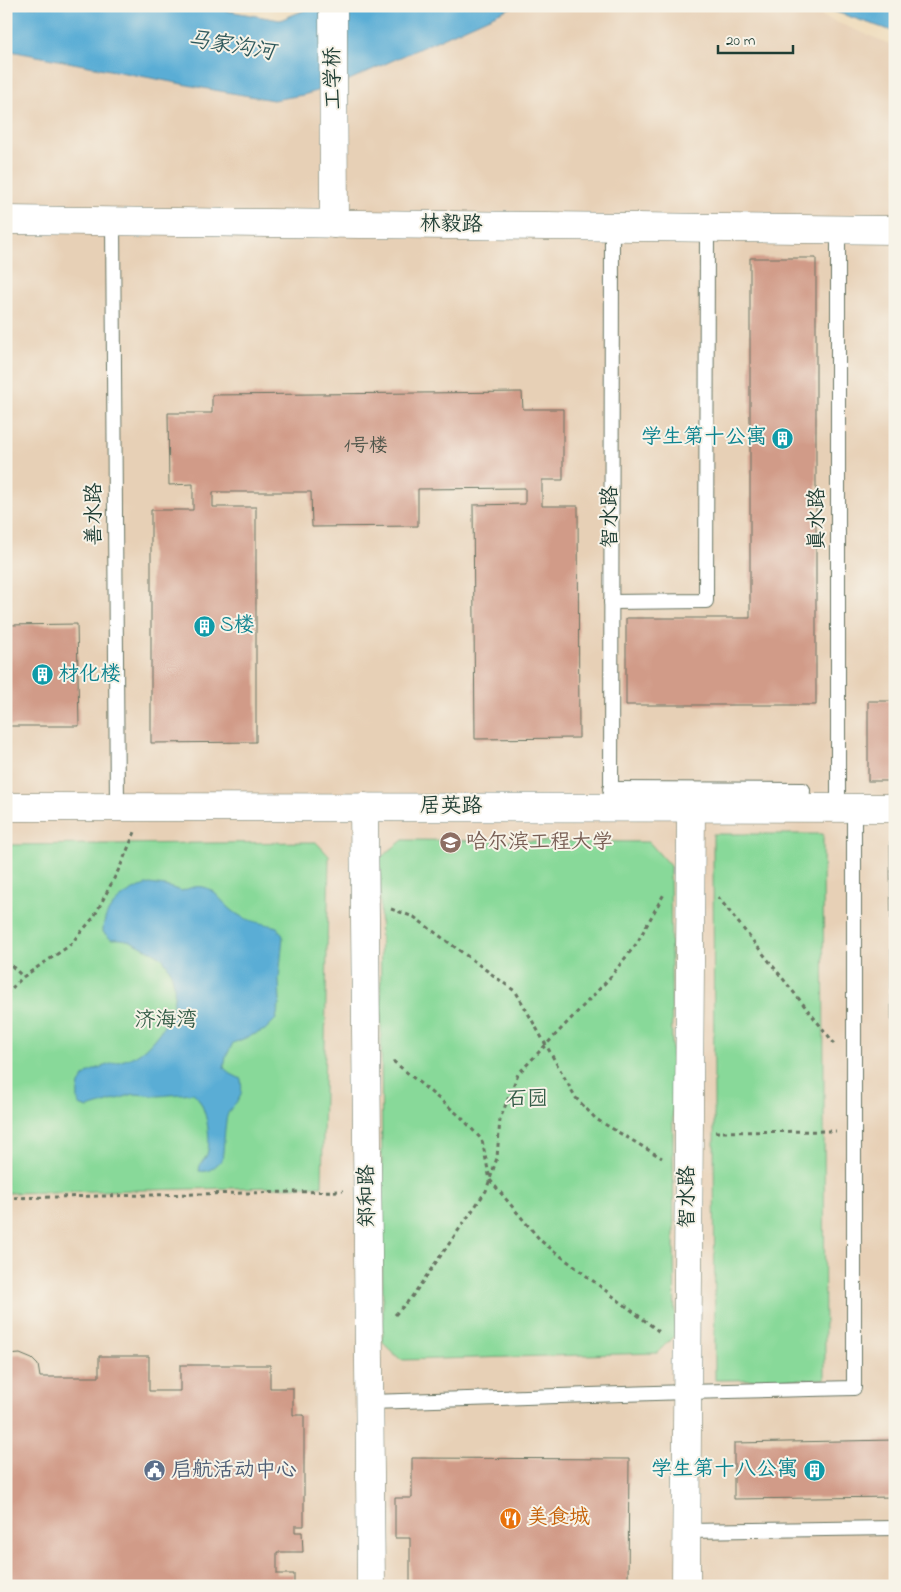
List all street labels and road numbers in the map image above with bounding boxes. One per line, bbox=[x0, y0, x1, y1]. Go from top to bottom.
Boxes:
street label: 工学桥 bbox=[318, 46, 350, 110]
street label: 林毅路 bbox=[419, 209, 483, 241]
street label: 善水路 bbox=[80, 483, 110, 546]
street label: 智水路 bbox=[596, 486, 626, 549]
street label: 真水路 bbox=[803, 488, 833, 551]
street label: 居英路 bbox=[420, 792, 483, 822]
street label: 郑和路 bbox=[352, 1164, 384, 1228]
street label: 智水路 bbox=[673, 1166, 703, 1229]

